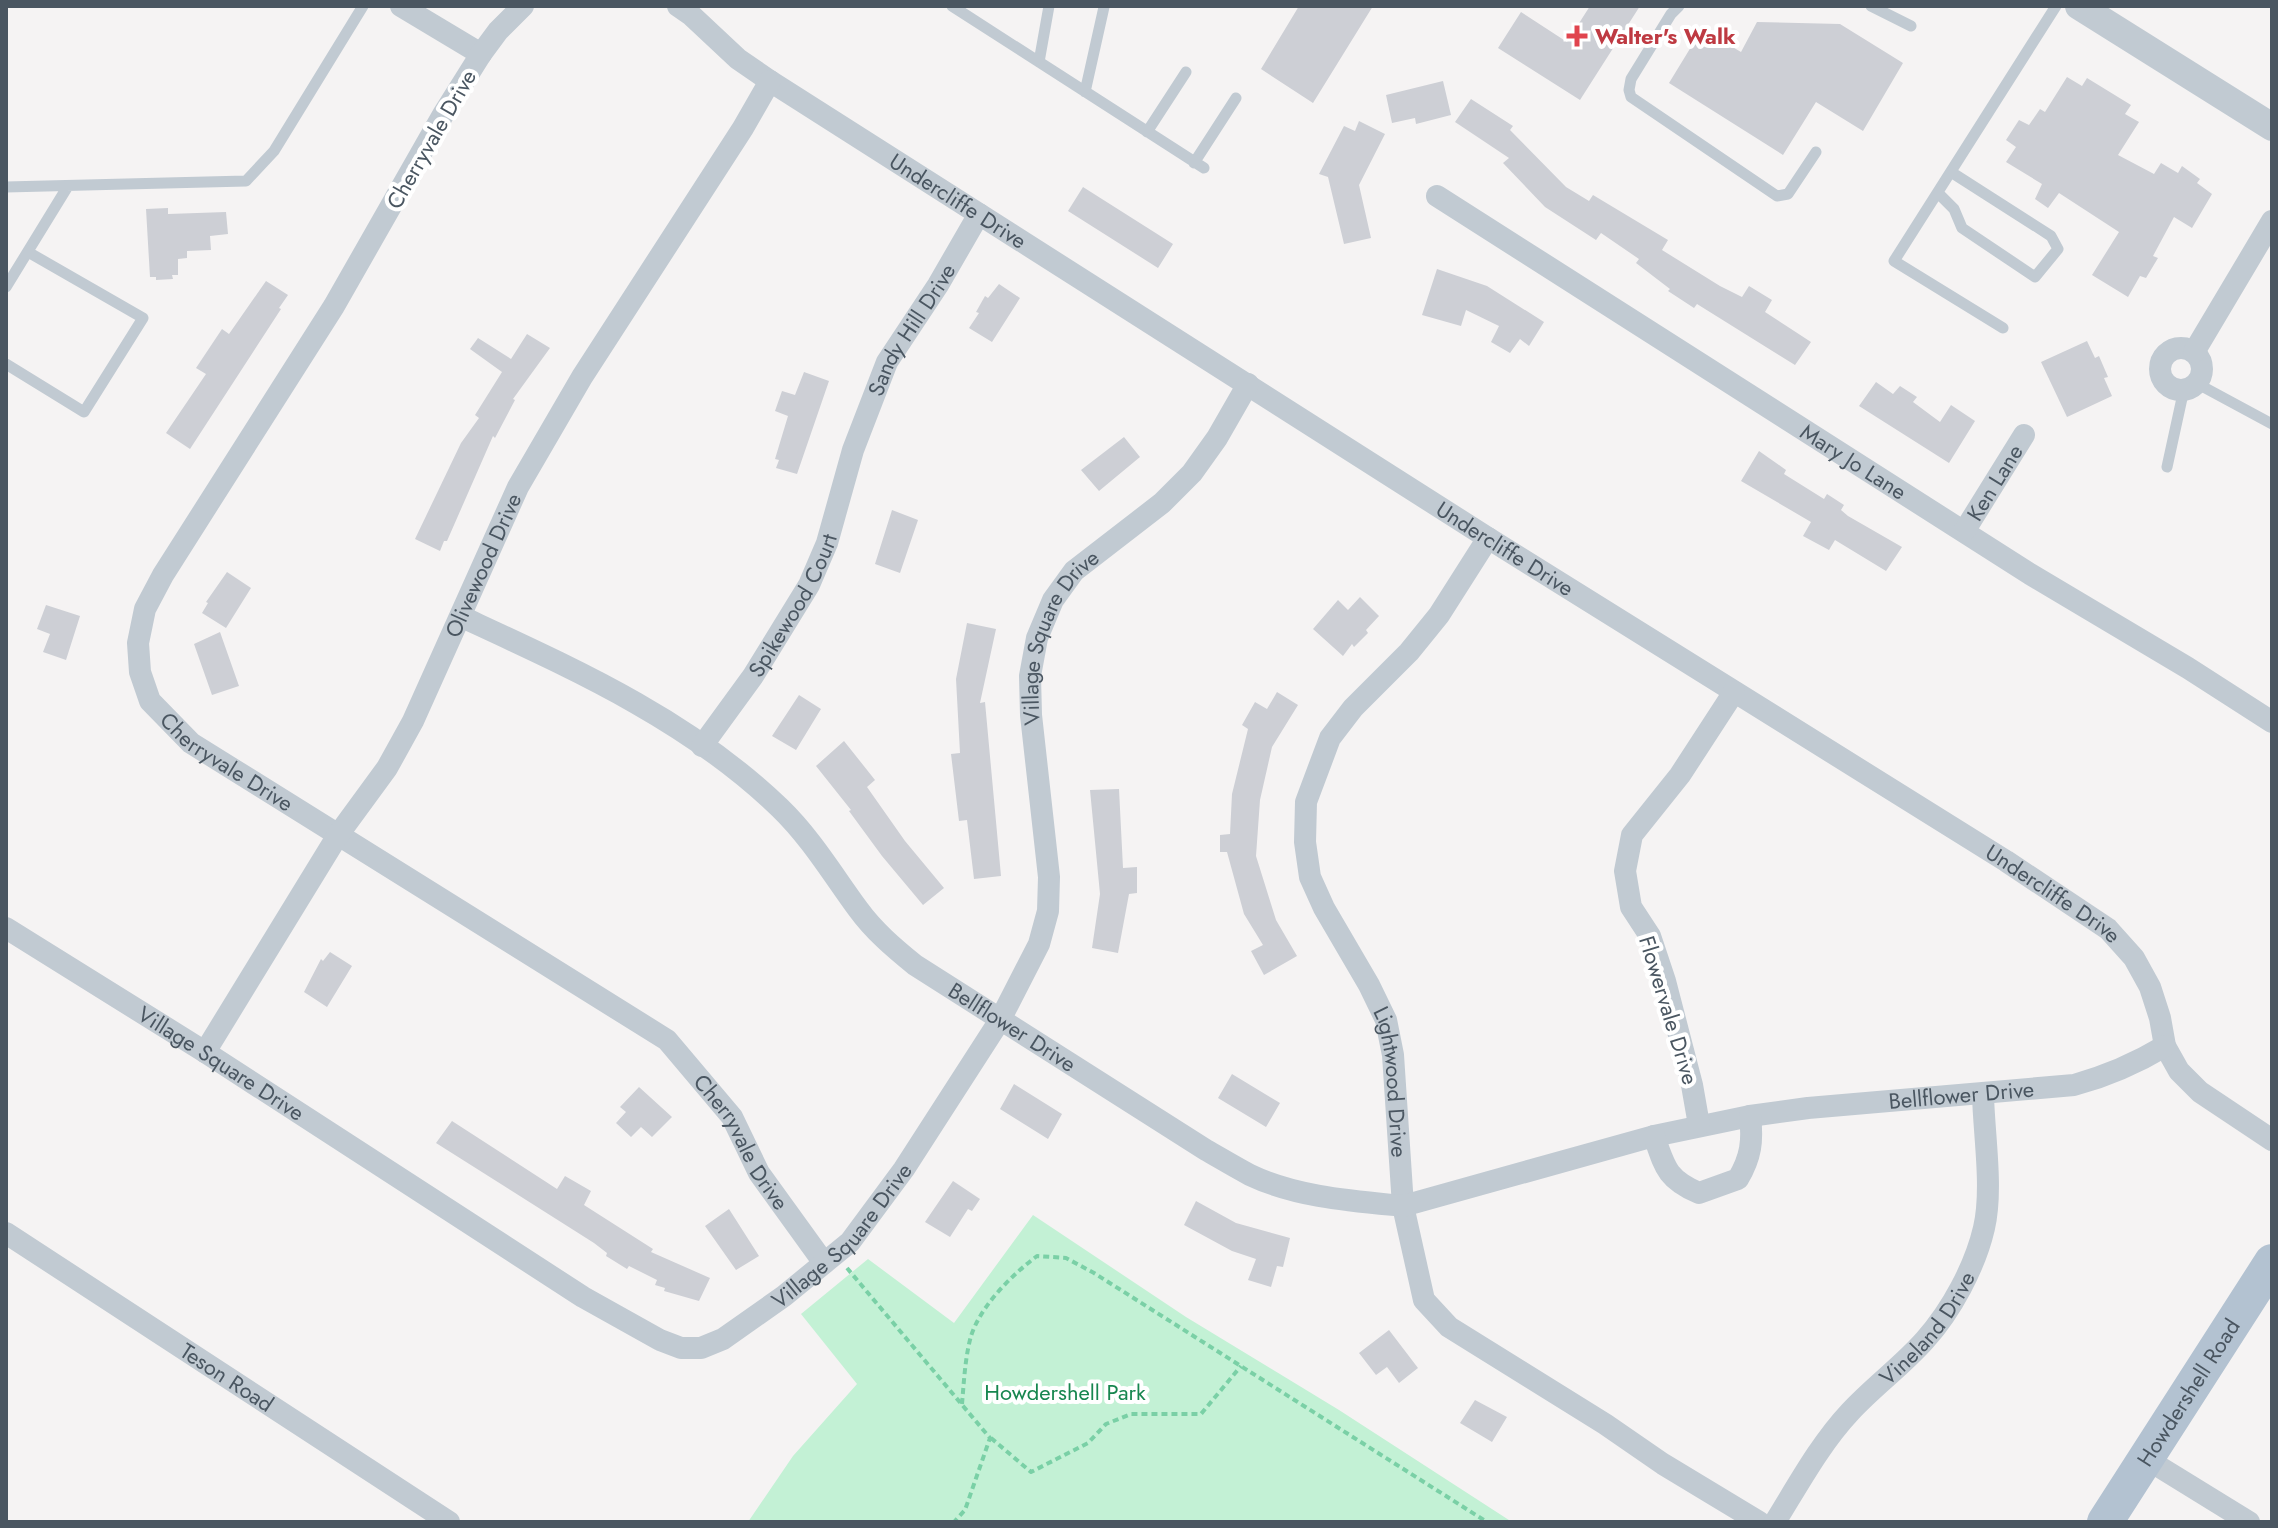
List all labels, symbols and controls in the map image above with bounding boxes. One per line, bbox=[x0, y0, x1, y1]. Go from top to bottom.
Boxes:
place label: Walter's Walk bbox=[1595, 20, 1736, 52]
marker: Walter's Walk bbox=[1566, 25, 1588, 47]
street label: Cherryvale Drive bbox=[378, 63, 484, 215]
street label: Undercliffe Drive bbox=[883, 145, 1033, 256]
street label: Sandy Hill Drive bbox=[859, 257, 963, 401]
street label: Mary Jo Lane bbox=[1794, 416, 1913, 507]
street label: Ken Lane bbox=[1959, 438, 2030, 527]
street label: Olivewood Drive bbox=[437, 488, 529, 643]
street label: Undercliffe Drive bbox=[1430, 493, 1580, 604]
street label: Spikewood Court bbox=[740, 529, 845, 683]
street label: Village Square Drive bbox=[1014, 542, 1106, 727]
street label: Cherryvale Drive bbox=[153, 704, 300, 819]
street label: Undercliffe Drive bbox=[1980, 836, 2129, 950]
street label: Flowervale Drive bbox=[1631, 932, 1707, 1088]
street label: Bellflower Drive bbox=[942, 974, 1082, 1079]
street label: Village Square Drive bbox=[131, 998, 311, 1128]
street label: Lightwood Drive bbox=[1366, 1001, 1416, 1158]
street label: Cherryvale Drive bbox=[686, 1067, 797, 1216]
street label: Bellflower Drive bbox=[1887, 1073, 2035, 1117]
street label: Village Square Drive bbox=[765, 1156, 919, 1316]
street label: Vineland Drive bbox=[1872, 1266, 1983, 1393]
street label: Howdershell Road bbox=[2129, 1312, 2248, 1473]
street label: Teson Road bbox=[174, 1335, 280, 1420]
park label: Howdershell Park bbox=[984, 1376, 1146, 1408]

